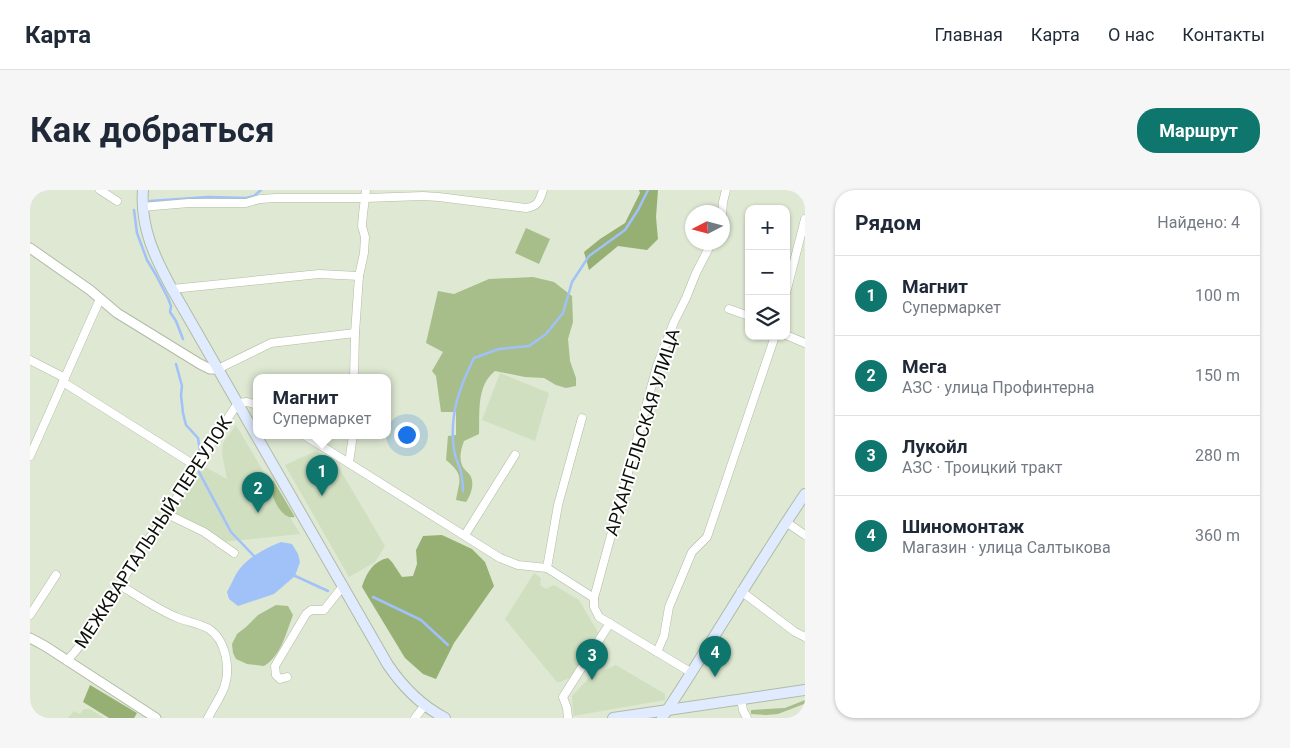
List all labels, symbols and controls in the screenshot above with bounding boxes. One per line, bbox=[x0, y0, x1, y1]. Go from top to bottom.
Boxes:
text: Карта bbox=[25, 21, 91, 49]
text: Главная bbox=[934, 24, 1003, 45]
text: Карта bbox=[1031, 24, 1080, 45]
text: О нас bbox=[1108, 24, 1154, 45]
text: Контакты bbox=[1182, 24, 1265, 45]
button: Маршрут bbox=[1137, 108, 1260, 153]
text: Как добраться bbox=[30, 110, 275, 151]
north arrow bbox=[685, 205, 730, 250]
map controls bbox=[745, 205, 790, 340]
button: + bbox=[745, 205, 790, 250]
text: Рядом bbox=[855, 211, 921, 235]
text: Найдено: 4 bbox=[1157, 213, 1240, 232]
button: − bbox=[745, 250, 790, 295]
text: Магнит bbox=[902, 275, 968, 298]
text: 1 bbox=[866, 286, 876, 305]
text: 100 m bbox=[1195, 286, 1240, 305]
button: layers bbox=[745, 295, 790, 340]
text: Супермаркет bbox=[902, 298, 1001, 317]
street label: АРХАНГЕЛЬСКАЯ УЛИЦА bbox=[600, 326, 684, 538]
text: Мега bbox=[902, 355, 947, 378]
text: 2 bbox=[866, 366, 876, 385]
text: 150 m bbox=[1195, 366, 1240, 385]
popup bbox=[253, 374, 391, 439]
text: АЗС · улица Профинтерна bbox=[902, 378, 1094, 397]
text: Магнит bbox=[273, 386, 339, 409]
text: Супермаркет bbox=[273, 409, 371, 428]
street label: МЕЖКВАРТАЛЬНЫЙ ПЕРЕУЛОК bbox=[70, 412, 236, 652]
your location bbox=[394, 422, 420, 448]
text: Лукойл bbox=[902, 435, 968, 458]
text: 3 bbox=[866, 446, 876, 465]
text: 280 m bbox=[1195, 446, 1240, 465]
pin: 1 bbox=[306, 455, 338, 496]
text: АЗС · Троицкий тракт bbox=[902, 458, 1063, 477]
pin: 2 bbox=[242, 472, 274, 513]
text: Шиномонтаж bbox=[902, 515, 1024, 538]
text: 4 bbox=[866, 526, 876, 545]
text: 360 m bbox=[1195, 526, 1240, 545]
text: Магазин · улица Салтыкова bbox=[902, 538, 1111, 557]
pin: 4 bbox=[699, 636, 731, 677]
pin: 3 bbox=[576, 639, 608, 680]

